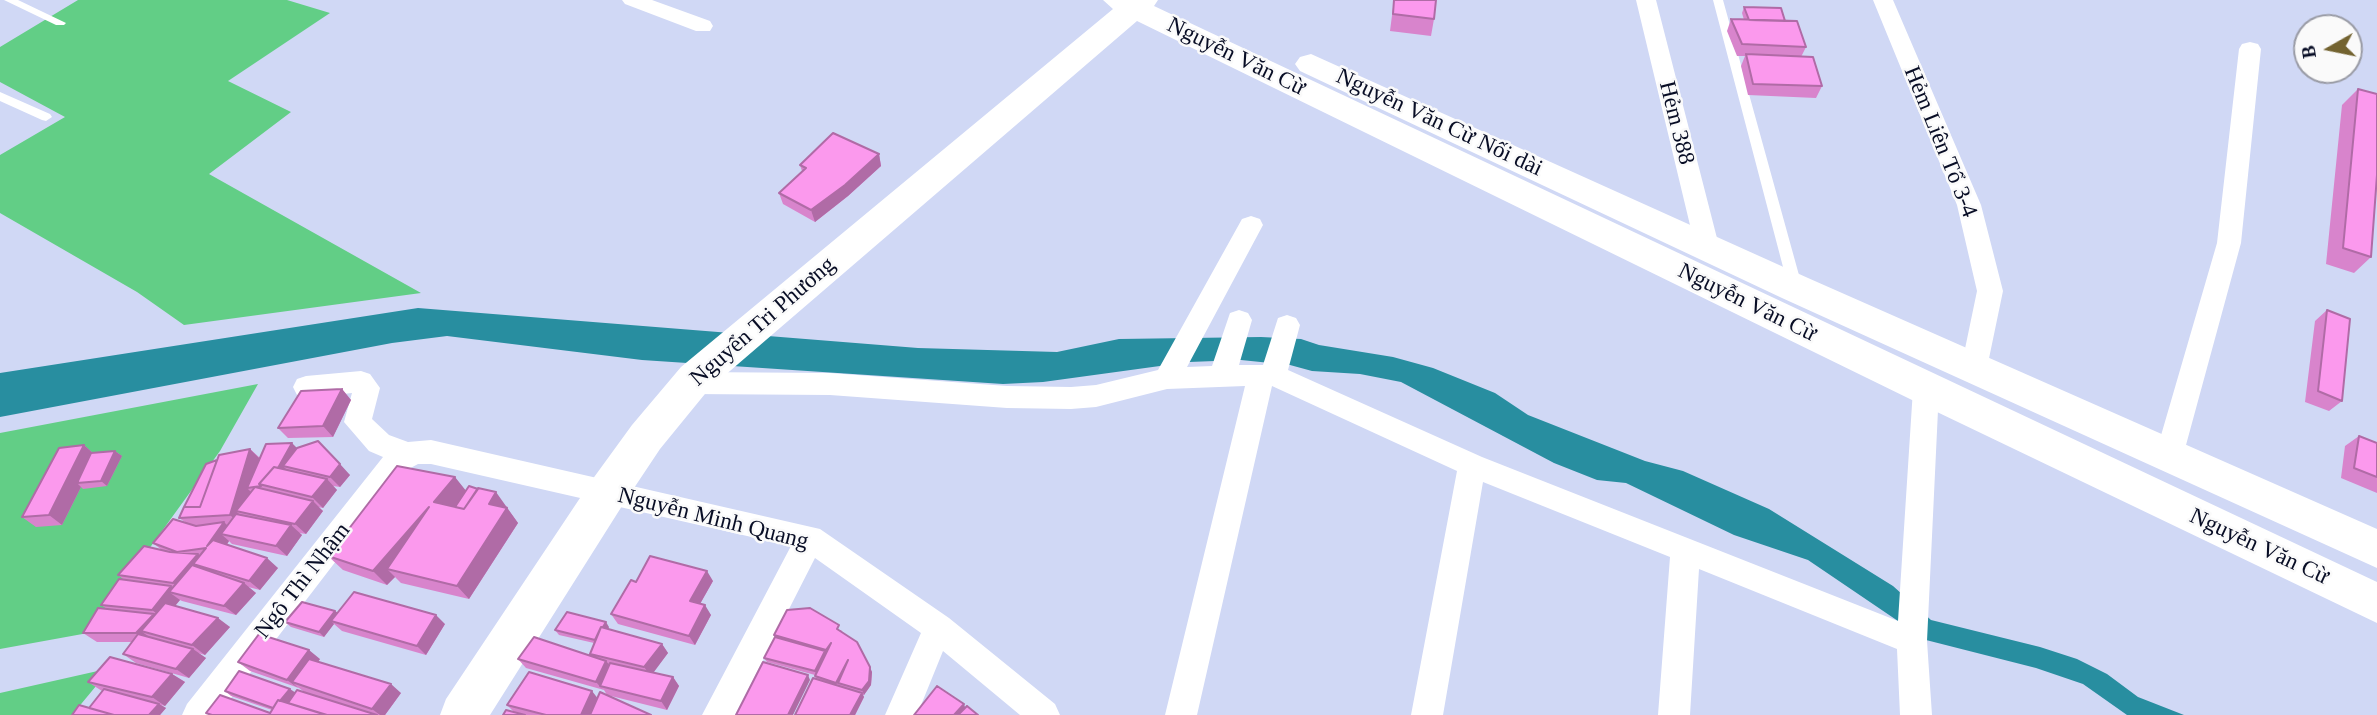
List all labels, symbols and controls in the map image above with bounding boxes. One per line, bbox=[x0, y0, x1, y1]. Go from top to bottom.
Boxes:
street label: Nguyễn Văn Cừ bbox=[1162, 12, 1310, 102]
north arrow bbox=[2293, 14, 2363, 84]
text: B bbox=[2297, 44, 2320, 60]
street label: Nguyễn Văn Cừ Nối dài bbox=[1331, 63, 1547, 183]
street label: Hẻm Liên Tổ 3-4 bbox=[1897, 63, 1983, 221]
street label: Hẻm 388 bbox=[1652, 78, 1700, 168]
street label: Nguyển Tri Phương bbox=[685, 251, 841, 393]
street label: Nguyễn Văn Cừ bbox=[1673, 258, 1821, 348]
street label: Nguyễn Minh Quang bbox=[615, 482, 811, 556]
street label: Nguyễn Văn Cừ bbox=[2185, 503, 2333, 591]
street label: Ngô Thì Nhậm bbox=[249, 518, 357, 644]

